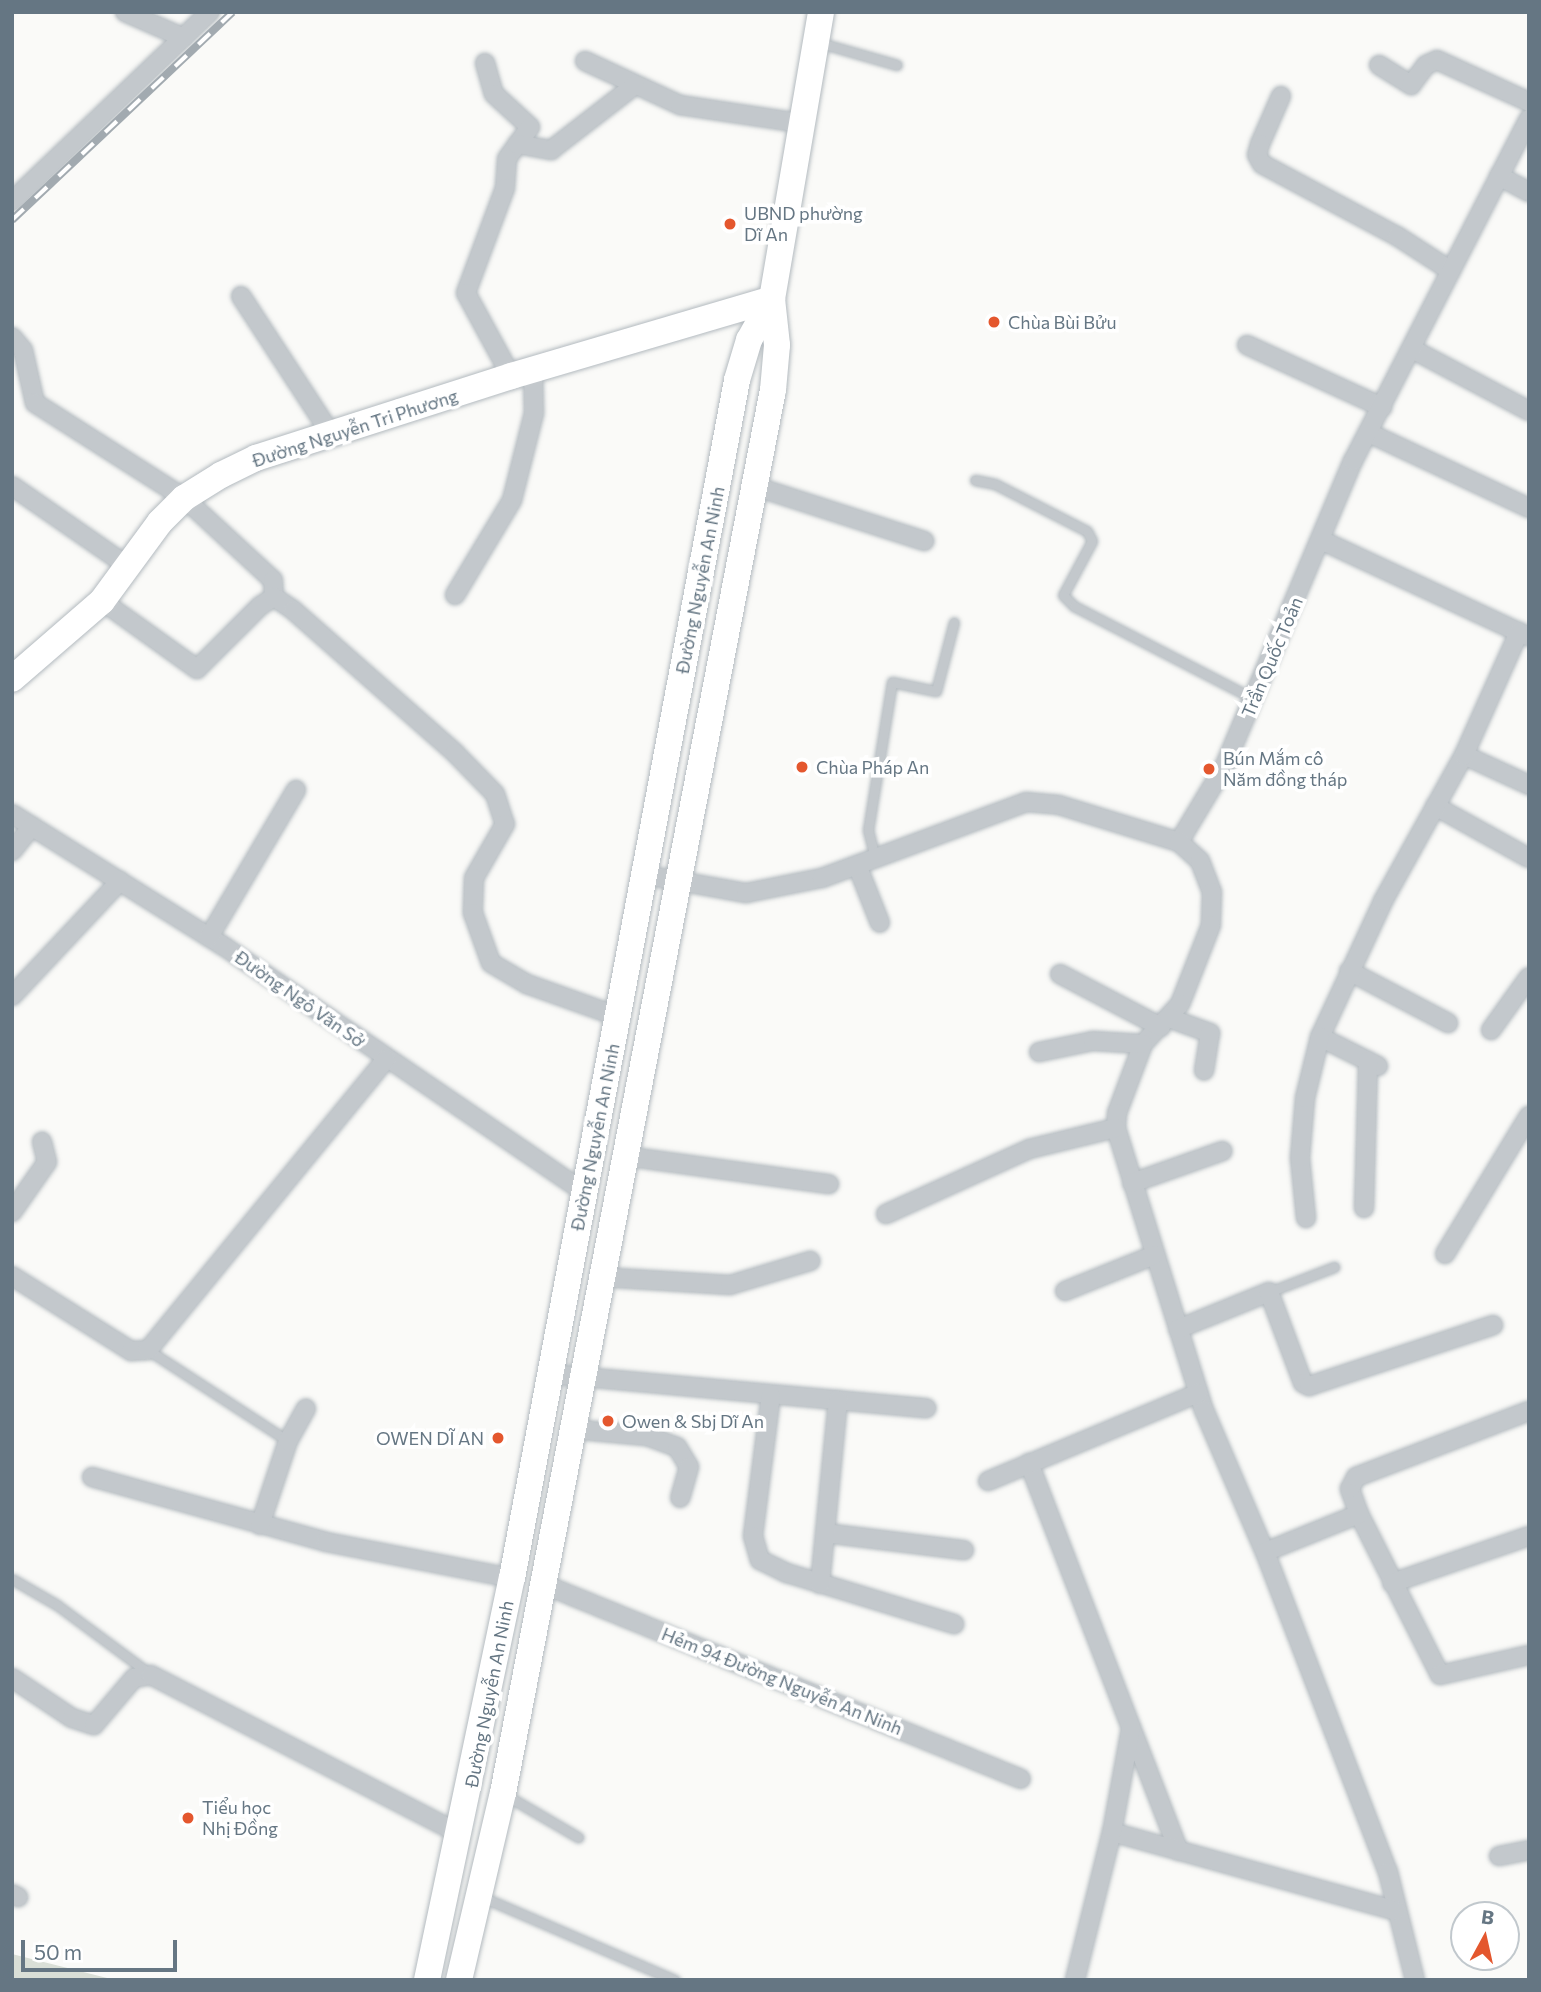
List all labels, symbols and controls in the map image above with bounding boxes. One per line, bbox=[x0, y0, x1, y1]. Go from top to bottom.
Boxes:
place label: UBND phường Dĩ An bbox=[744, 203, 863, 246]
marker: UBND phường Dĩ An bbox=[722, 216, 738, 232]
place label: Chùa Bùi Bửu bbox=[1008, 311, 1116, 333]
marker: Chùa Bùi Bửu bbox=[986, 314, 1002, 330]
street label: Đường Nguyễn Tri Phương bbox=[249, 385, 461, 471]
street label: Đường Nguyễn An Ninh bbox=[671, 485, 729, 675]
street label: Trần Quốc Toản bbox=[1237, 594, 1307, 720]
place label: Bún Mắm cô Năm đồng tháp bbox=[1223, 748, 1347, 790]
place label: Chùa Pháp An bbox=[816, 756, 929, 778]
marker: Chùa Pháp An bbox=[794, 759, 810, 775]
marker: Bún Mắm cô Năm đồng tháp bbox=[1201, 761, 1217, 777]
street label: Đường Ngô Văn Sở bbox=[231, 946, 369, 1052]
street label: Đường Nguyễn An Ninh bbox=[566, 1042, 624, 1232]
place label: Owen & Sbj Dĩ An bbox=[622, 1410, 764, 1432]
marker: Owen & Sbj Dĩ An bbox=[600, 1413, 616, 1429]
place label: OWEN DĨ AN bbox=[376, 1427, 484, 1449]
marker: OWEN DĨ AN bbox=[490, 1430, 506, 1446]
street label: Đường Nguyễn An Ninh bbox=[460, 1599, 518, 1789]
street label: Hẻm 94 Đường Nguyễn An Ninh bbox=[659, 1623, 905, 1739]
place label: Tiểu học Nhị Đồng bbox=[202, 1797, 278, 1840]
marker: Tiểu học Nhị Đồng bbox=[180, 1810, 196, 1826]
north arrow bbox=[1450, 1901, 1520, 1971]
text: B bbox=[1480, 1904, 1496, 1929]
scale bar bbox=[24, 1926, 180, 1970]
text: 50 m bbox=[34, 1939, 82, 1964]

